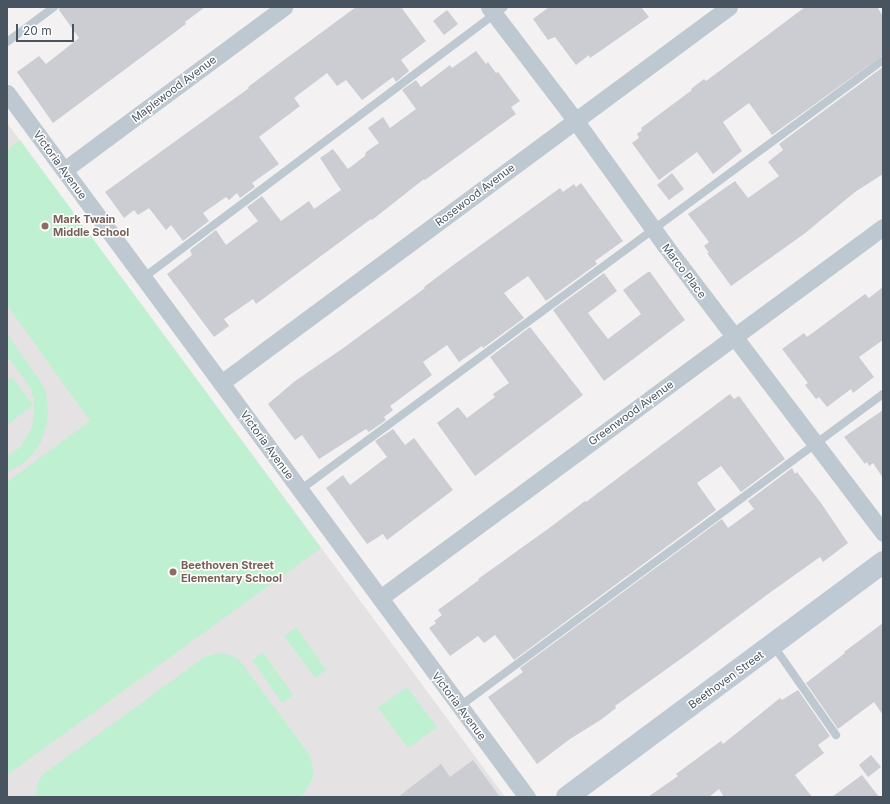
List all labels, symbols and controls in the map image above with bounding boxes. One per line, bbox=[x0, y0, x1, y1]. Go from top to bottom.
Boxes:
scale bar bbox=[18, 16, 76, 42]
text: 20 m bbox=[23, 23, 52, 38]
street label: Maplewood Avenue bbox=[129, 53, 219, 125]
street label: Victoria Avenue bbox=[31, 128, 89, 202]
street label: Rosewood Avenue bbox=[433, 161, 517, 229]
place label: Mark Twain Middle School bbox=[53, 213, 129, 239]
marker: Mark Twain Middle School bbox=[40, 221, 50, 231]
street label: Marco Place bbox=[659, 241, 709, 301]
street label: Greenwood Avenue bbox=[586, 378, 676, 448]
street label: Victoria Avenue bbox=[238, 408, 296, 482]
place label: Beethoven Street Elementary School bbox=[181, 559, 282, 585]
marker: Beethoven Street Elementary School bbox=[168, 567, 178, 577]
street label: Beethoven Street bbox=[686, 648, 766, 712]
street label: Victoria Avenue bbox=[429, 669, 489, 743]

